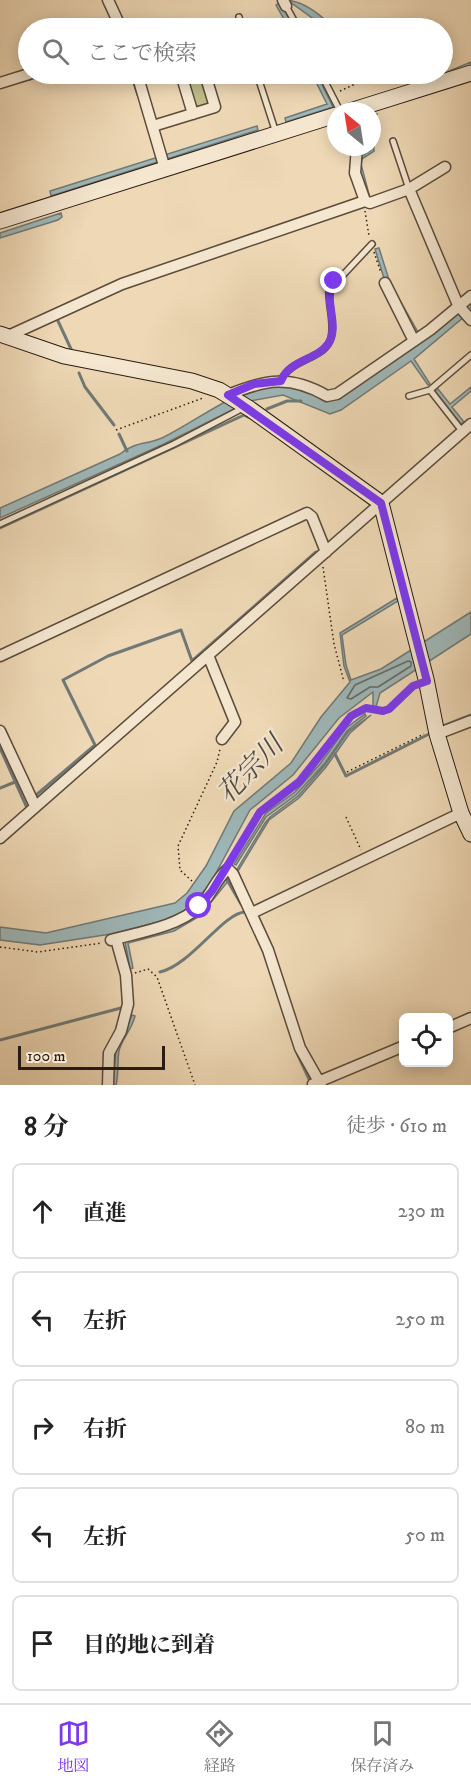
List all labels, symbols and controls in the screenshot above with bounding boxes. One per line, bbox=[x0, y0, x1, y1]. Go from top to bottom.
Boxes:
search box bbox=[18, 18, 453, 84]
icon: search bbox=[39, 35, 72, 68]
text: ここで検索 bbox=[87, 40, 197, 67]
north arrow bbox=[327, 102, 381, 156]
route end bbox=[320, 267, 346, 293]
water label: 花宗川 bbox=[210, 727, 293, 811]
route start bbox=[185, 892, 211, 918]
map controls bbox=[399, 1013, 453, 1067]
button: locate bbox=[399, 1013, 453, 1067]
scale bar bbox=[18, 1043, 165, 1070]
text: 100 m bbox=[27, 1046, 66, 1066]
text: 8 分 bbox=[24, 1111, 69, 1144]
text: 徒歩 · 610 m bbox=[346, 1114, 447, 1139]
icon: ahead bbox=[26, 1195, 59, 1228]
text: 230 m bbox=[398, 1199, 445, 1224]
text: 直進 bbox=[83, 1200, 127, 1227]
icon: left bbox=[26, 1303, 59, 1336]
text: 250 m bbox=[395, 1307, 445, 1332]
text: 左折 bbox=[83, 1308, 127, 1335]
icon: right bbox=[26, 1411, 59, 1444]
text: 80 m bbox=[405, 1415, 445, 1440]
text: 右折 bbox=[83, 1416, 127, 1443]
icon: left bbox=[26, 1519, 59, 1552]
text: 50 m bbox=[405, 1523, 445, 1548]
text: 左折 bbox=[83, 1524, 127, 1551]
icon: arrive bbox=[26, 1627, 59, 1660]
text: 目的地に到着 bbox=[83, 1632, 215, 1659]
tab: 地図 bbox=[57, 1717, 90, 1776]
tab: 経路 bbox=[203, 1717, 236, 1776]
tab: 保存済み bbox=[350, 1717, 414, 1776]

